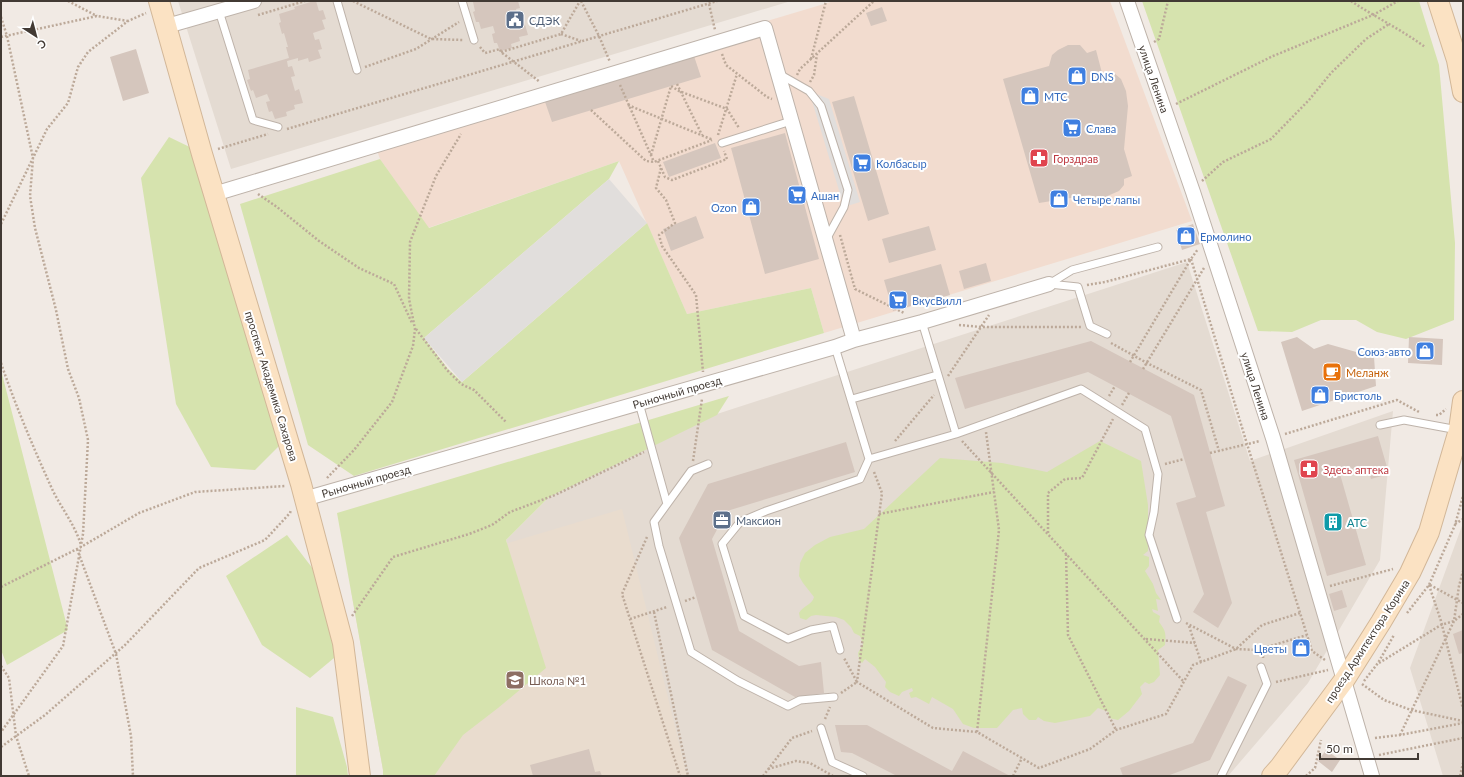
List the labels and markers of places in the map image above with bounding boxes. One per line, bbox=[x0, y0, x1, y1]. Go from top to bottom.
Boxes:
public building icon: СДЭК bbox=[504, 9, 526, 31]
place label: СДЭК bbox=[529, 14, 560, 27]
shop icon: DNS bbox=[1066, 65, 1088, 87]
place label: DNS bbox=[1091, 70, 1114, 83]
shop icon: МТС bbox=[1019, 85, 1041, 107]
place label: МТС bbox=[1044, 90, 1068, 103]
supermarket icon: Слава bbox=[1061, 117, 1083, 139]
place label: Слава bbox=[1086, 122, 1116, 135]
pharmacy icon: Горздрав bbox=[1028, 147, 1050, 169]
supermarket icon: Колбасыр bbox=[851, 152, 873, 174]
place label: Горздрав bbox=[1053, 152, 1098, 165]
place label: Колбасыр bbox=[876, 157, 927, 170]
supermarket icon: Ашан bbox=[786, 184, 808, 206]
shop icon: Четыре лапы bbox=[1048, 188, 1070, 210]
place label: Ашан bbox=[811, 189, 839, 202]
place label: Четыре лапы bbox=[1073, 193, 1140, 206]
shop icon: Ozon bbox=[740, 196, 762, 218]
place label: Ozon bbox=[711, 201, 737, 214]
shop icon: Ермолино bbox=[1175, 225, 1197, 247]
place label: Ермолино bbox=[1200, 230, 1251, 243]
supermarket icon: ВкусВилл bbox=[887, 289, 909, 311]
place label: ВкусВилл bbox=[912, 294, 962, 307]
shop icon: Союз-авто bbox=[1414, 340, 1436, 362]
place label: Союз-авто bbox=[1358, 345, 1411, 358]
cafe icon: Меланж bbox=[1321, 361, 1343, 383]
place label: Меланж bbox=[1346, 366, 1389, 379]
shop icon: Бристоль bbox=[1309, 384, 1331, 406]
place label: Бристоль bbox=[1334, 389, 1382, 402]
pharmacy icon: Здесь аптека bbox=[1298, 458, 1320, 480]
place label: Здесь аптека bbox=[1323, 463, 1389, 476]
office icon: Максион bbox=[711, 509, 733, 531]
building icon: АТС bbox=[1322, 511, 1344, 533]
place label: Максион bbox=[736, 514, 781, 527]
place label: АТС bbox=[1347, 516, 1368, 529]
shop icon: Цветы bbox=[1290, 637, 1312, 659]
place label: Цветы bbox=[1254, 642, 1287, 655]
school or university icon: Школа №1 bbox=[504, 669, 526, 691]
place label: Школа №1 bbox=[529, 674, 586, 687]

